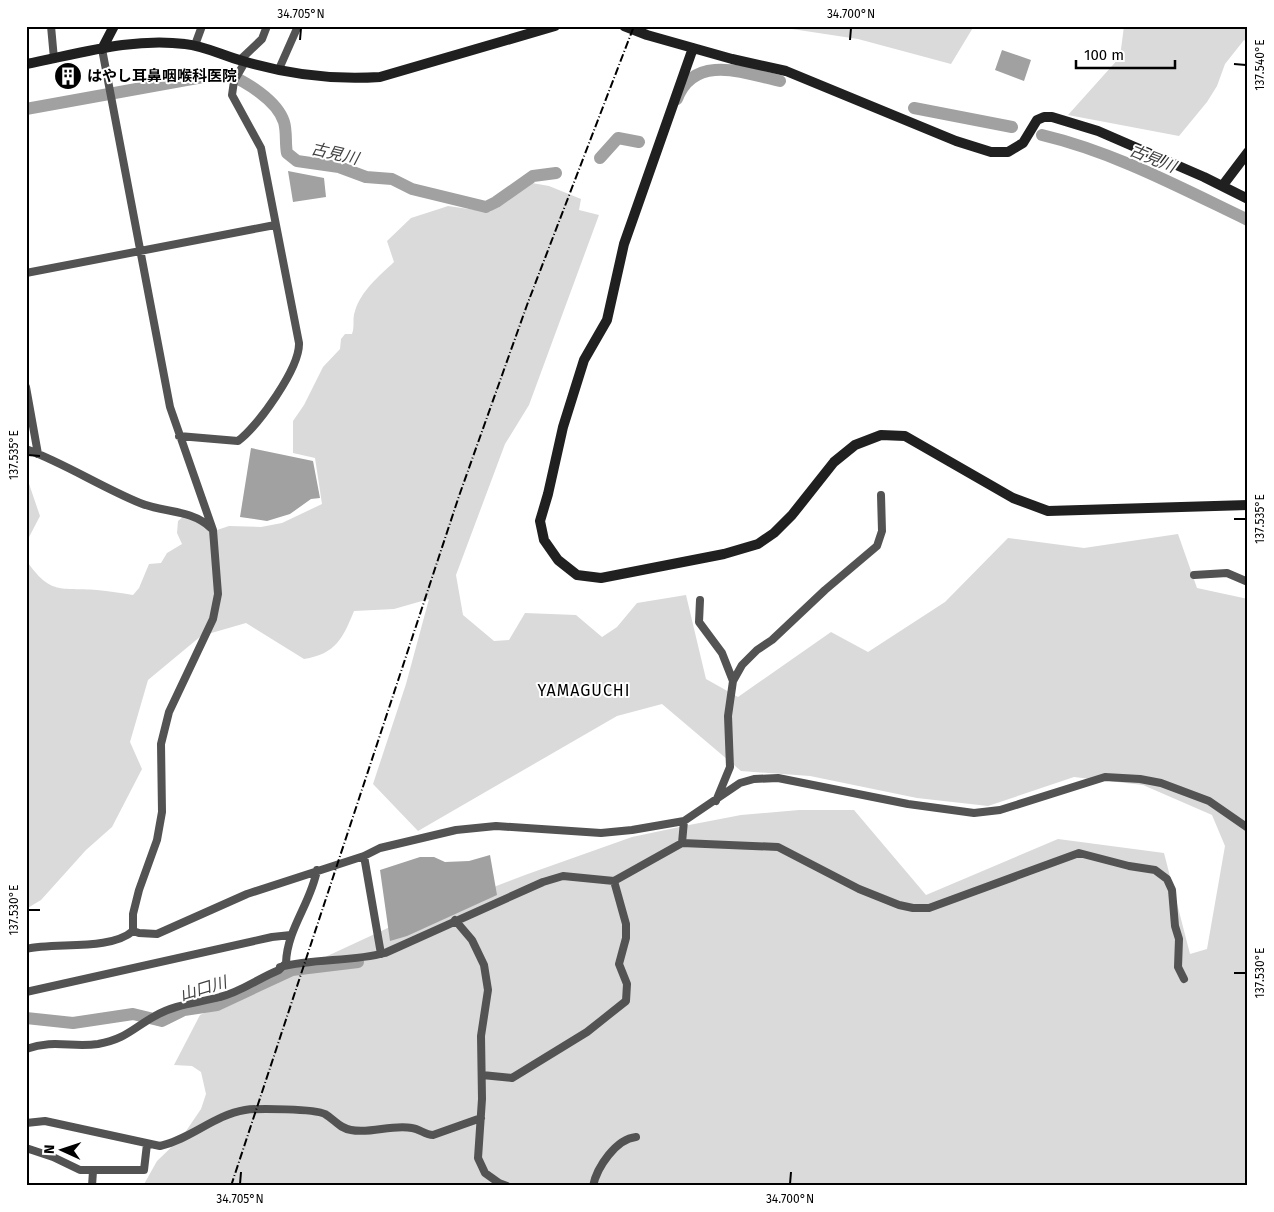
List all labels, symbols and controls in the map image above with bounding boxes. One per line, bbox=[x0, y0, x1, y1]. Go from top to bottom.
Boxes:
text: 34.705°N bbox=[277, 7, 325, 21]
text: 34.700°N bbox=[827, 7, 875, 21]
scale bar bbox=[1076, 38, 1175, 70]
text: 137.540°E bbox=[1253, 39, 1267, 91]
text: 100 m bbox=[1084, 46, 1124, 64]
building icon: はやし耳鼻咽喉科医院 bbox=[53, 61, 83, 91]
place label: はやし耳鼻咽喉科医院 bbox=[87, 67, 237, 85]
water label: 古見川 bbox=[309, 139, 362, 169]
water label: 古見川 bbox=[1127, 141, 1180, 177]
text: 137.535°E bbox=[7, 430, 21, 480]
text: 137.535°E bbox=[1253, 494, 1267, 544]
district label: YAMAGUCHI bbox=[538, 681, 630, 700]
text: 137.530°E bbox=[7, 885, 21, 935]
text: 137.530°E bbox=[1253, 948, 1267, 998]
water label: 山口川 bbox=[177, 972, 231, 1005]
north arrow bbox=[38, 1124, 88, 1174]
text: N bbox=[41, 1144, 58, 1154]
text: 34.705°N bbox=[216, 1192, 264, 1206]
text: 34.700°N bbox=[766, 1192, 814, 1206]

